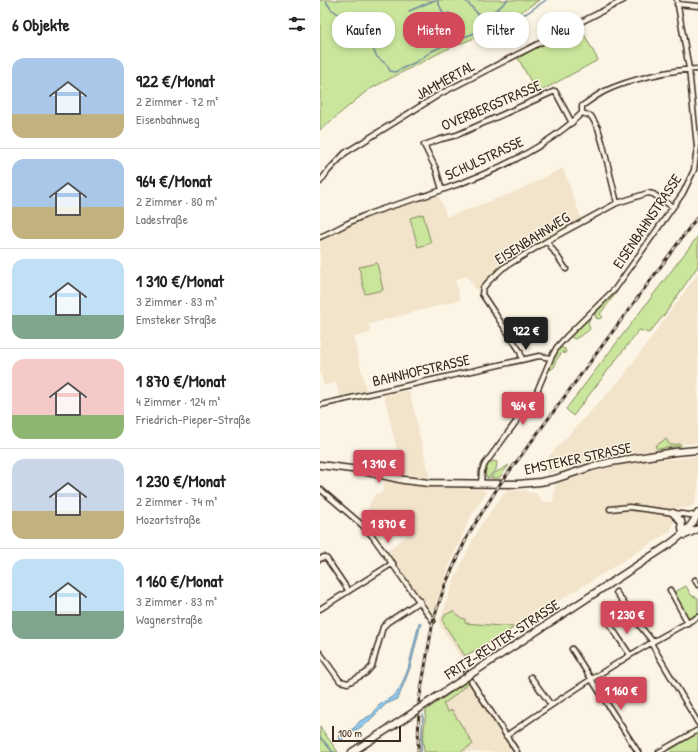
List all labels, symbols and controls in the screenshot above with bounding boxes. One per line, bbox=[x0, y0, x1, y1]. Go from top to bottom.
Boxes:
chip: Kaufen bbox=[332, 12, 395, 48]
chip: Mieten bbox=[403, 12, 465, 48]
chip: Filter bbox=[473, 12, 529, 48]
chip: Neu bbox=[537, 12, 584, 48]
text: 6 Objekte bbox=[12, 13, 70, 36]
icon: filters bbox=[286, 13, 308, 35]
street label: JAMMERTAL bbox=[412, 55, 478, 105]
text: 922 €/Monat bbox=[136, 69, 215, 92]
icon: home bbox=[44, 74, 92, 122]
street label: OVERBERGSTRASSE bbox=[438, 74, 545, 136]
text: 2 Zimmer · 72 m² bbox=[136, 92, 218, 110]
text: Eisenbahnweg bbox=[136, 110, 199, 128]
street label: SCHULSTRASSE bbox=[441, 130, 527, 185]
text: 964 €/Monat bbox=[136, 169, 212, 192]
street label: EISENBAHNSTRASSE bbox=[608, 169, 687, 272]
icon: home bbox=[44, 175, 92, 223]
text: 2 Zimmer · 80 m² bbox=[136, 192, 217, 210]
street label: EISENBAHNWEG bbox=[491, 206, 574, 269]
text: Ladestraße bbox=[136, 210, 188, 228]
text: 1 310 €/Monat bbox=[136, 269, 224, 292]
icon: home bbox=[44, 275, 92, 323]
text: 3 Zimmer · 83 m² bbox=[136, 292, 217, 310]
text: Emsteker Straße bbox=[136, 310, 216, 328]
pin: 922 € bbox=[498, 317, 554, 351]
text: 922 € bbox=[513, 321, 539, 339]
street label: BAHNHOFSTRASSE bbox=[370, 349, 472, 391]
text: 1 870 €/Monat bbox=[136, 369, 226, 392]
icon: home bbox=[44, 375, 92, 423]
text: 4 Zimmer · 124 m² bbox=[136, 392, 220, 410]
pin: 964 € bbox=[495, 392, 551, 426]
text: 964 € bbox=[511, 396, 535, 414]
text: Friedrich-Pieper-Straße bbox=[136, 410, 251, 428]
street label: EMSTEKER STRASSE bbox=[522, 436, 634, 480]
pin: 1 310 € bbox=[342, 450, 416, 484]
text: 1 310 € bbox=[362, 454, 396, 472]
text: 1 230 €/Monat bbox=[136, 469, 226, 492]
icon: home bbox=[44, 475, 92, 523]
text: 2 Zimmer · 74 m² bbox=[136, 492, 217, 510]
text: Mozartstraße bbox=[136, 510, 201, 528]
pin: 1 870 € bbox=[351, 510, 425, 544]
text: 1 870 € bbox=[371, 514, 405, 532]
text: 1 160 €/Monat bbox=[136, 569, 223, 592]
icon: home bbox=[44, 575, 92, 623]
text: 3 Zimmer · 83 m² bbox=[136, 592, 217, 610]
street label: FRITZ-REUTER-STRASSE bbox=[440, 594, 564, 685]
pin: 1 230 € bbox=[590, 601, 664, 635]
text: 1 230 € bbox=[610, 605, 644, 623]
text: Wagnerstraße bbox=[136, 610, 203, 628]
pin: 1 160 € bbox=[584, 677, 658, 711]
text: 1 160 € bbox=[605, 681, 637, 699]
scale bar bbox=[332, 724, 401, 743]
text: 100 m bbox=[338, 726, 362, 740]

